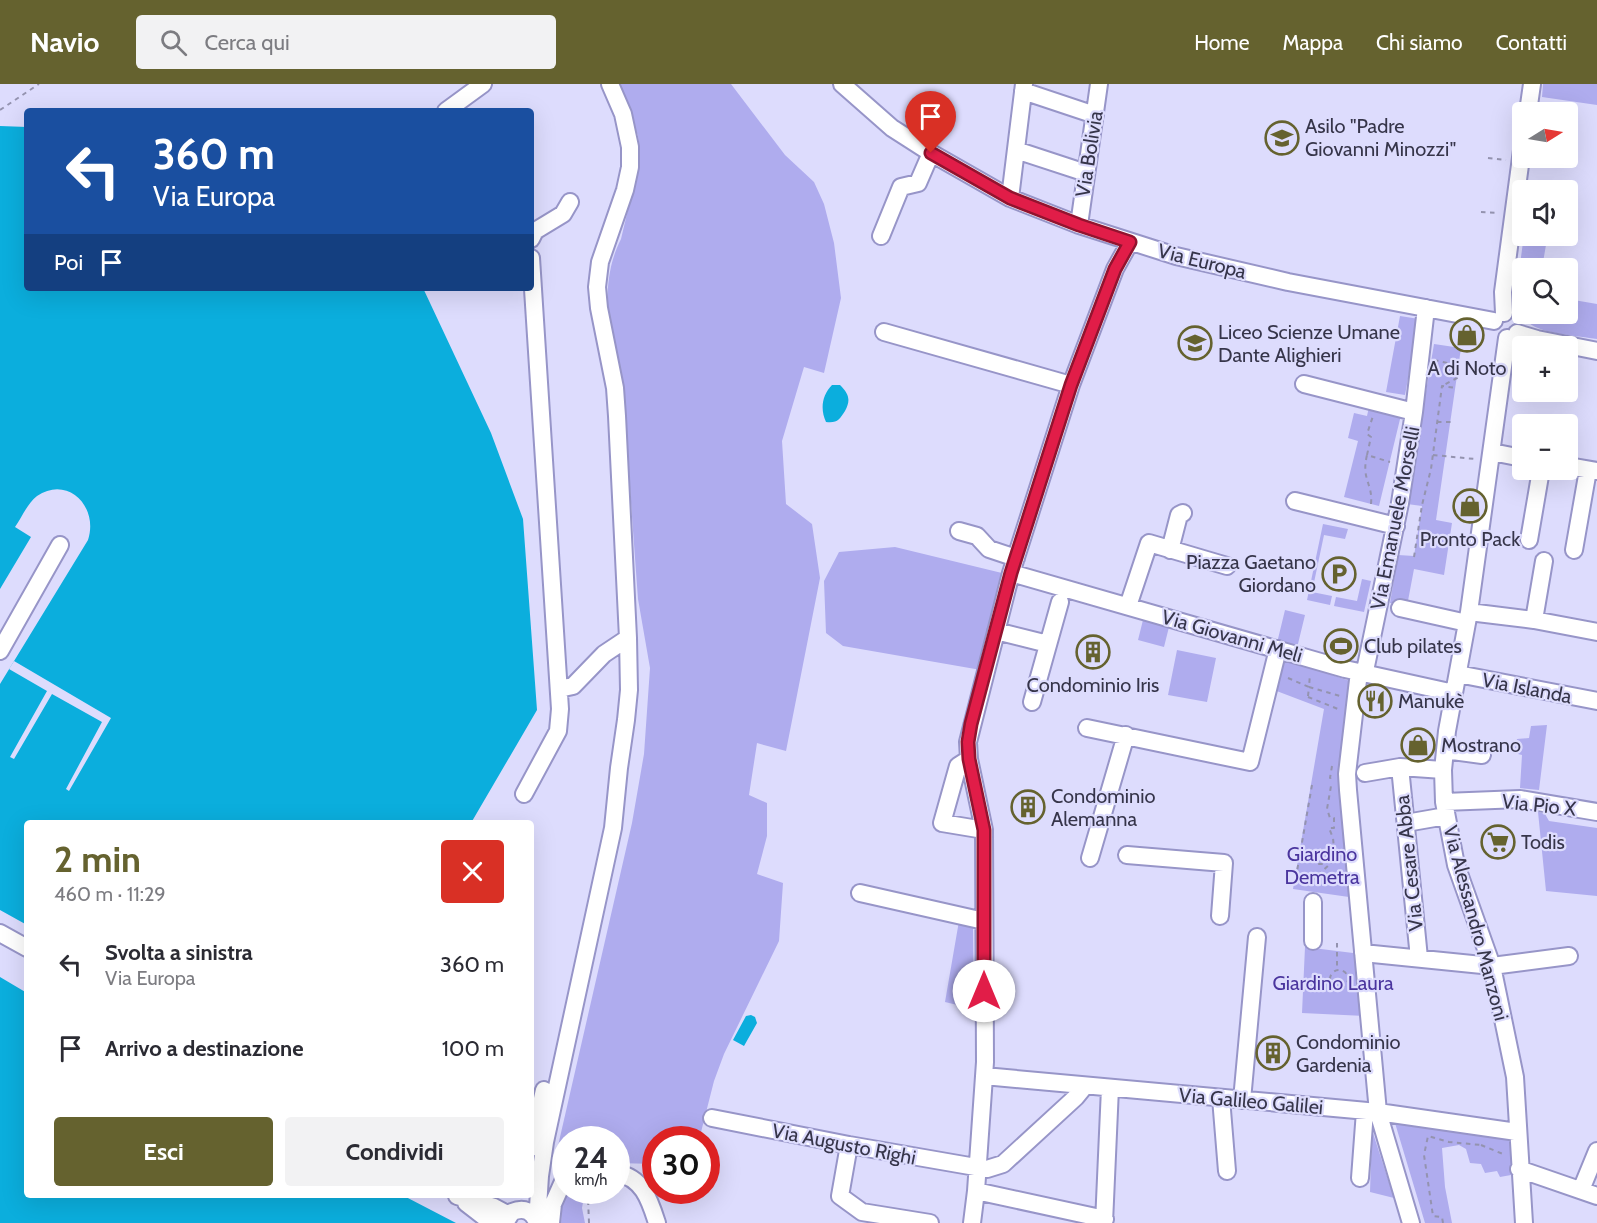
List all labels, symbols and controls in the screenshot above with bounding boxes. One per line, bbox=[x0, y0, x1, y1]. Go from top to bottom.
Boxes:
search box bbox=[136, 15, 556, 69]
text: Navio bbox=[30, 25, 100, 59]
icon: search bbox=[157, 26, 190, 59]
text: Cerca qui bbox=[205, 29, 290, 56]
text: Home bbox=[1194, 30, 1249, 55]
text: Mappa bbox=[1282, 30, 1343, 55]
text: Chi siamo bbox=[1376, 30, 1463, 55]
text: Contatti bbox=[1496, 30, 1567, 55]
pin bbox=[905, 91, 956, 153]
icon: arrive bbox=[914, 100, 947, 133]
north arrow bbox=[1512, 102, 1578, 168]
map controls bbox=[1512, 102, 1578, 480]
street label: Via Bolivia bbox=[1070, 109, 1108, 199]
place label: Asilo "Padre Giovanni Minozzi" bbox=[1305, 114, 1456, 161]
school or university icon: Asilo "Padre Giovanni Minozzi" bbox=[1264, 120, 1300, 156]
text: 360 m bbox=[153, 128, 275, 180]
icon: left bbox=[54, 132, 132, 210]
text: Via Europa bbox=[153, 180, 275, 213]
button: sound bbox=[1512, 180, 1578, 246]
street label: Via Europa bbox=[1155, 238, 1249, 284]
icon: arrive bbox=[95, 246, 128, 279]
text: Poi bbox=[54, 249, 83, 276]
button: search bbox=[1512, 258, 1578, 324]
shop icon: A di Noto bbox=[1449, 317, 1485, 353]
place label: Liceo Scienze Umane Dante Alighieri bbox=[1218, 320, 1400, 367]
school or university icon: Liceo Scienze Umane Dante Alighieri bbox=[1177, 325, 1213, 361]
button: + bbox=[1512, 336, 1578, 402]
place label: A di Noto bbox=[1428, 356, 1506, 380]
button: − bbox=[1512, 414, 1578, 480]
street label: Via Emanuele Morselli bbox=[1365, 424, 1425, 612]
shop icon: Pronto Pack bbox=[1452, 488, 1488, 524]
place label: Pronto Pack bbox=[1420, 527, 1520, 551]
place label: Piazza Gaetano Giordano bbox=[1186, 550, 1316, 597]
parking icon: Piazza Gaetano Giordano bbox=[1321, 556, 1357, 592]
street label: Via Giovanni Meli bbox=[1159, 604, 1305, 668]
sports icon: Club pilates bbox=[1323, 628, 1359, 664]
building icon: Condominio Iris bbox=[1075, 634, 1111, 670]
place label: Club pilates bbox=[1364, 634, 1462, 658]
street label: Via Islanda bbox=[1480, 668, 1574, 709]
place label: Condominio Iris bbox=[1027, 673, 1159, 697]
restaurant icon: Manukè bbox=[1357, 683, 1393, 719]
place label: Manukè bbox=[1398, 689, 1464, 713]
shop icon: Mostrano bbox=[1400, 727, 1436, 763]
place label: Mostrano bbox=[1441, 733, 1521, 757]
place label: Condominio Alemanna bbox=[1051, 784, 1156, 831]
building icon: Condominio Alemanna bbox=[1010, 789, 1046, 825]
street label: Via Pio X bbox=[1501, 789, 1577, 821]
street label: Via Cesare Abba bbox=[1390, 793, 1428, 932]
street label: Via Alessandro Manzoni bbox=[1438, 823, 1514, 1023]
supermarket icon: Todis bbox=[1480, 824, 1516, 860]
place label: Todis bbox=[1521, 830, 1565, 854]
text: 2 min bbox=[54, 837, 141, 881]
button: close bbox=[441, 840, 504, 903]
park label: Giardino Demetra bbox=[1285, 842, 1360, 889]
text: 460 m · 11:29 bbox=[54, 882, 166, 906]
text: Svolta a sinistra bbox=[105, 939, 253, 966]
icon: left bbox=[54, 948, 87, 981]
text: 360 m bbox=[440, 951, 504, 978]
position arrow bbox=[952, 959, 1016, 1023]
text: Via Europa bbox=[105, 966, 195, 990]
park label: Giardino Laura bbox=[1272, 971, 1394, 995]
place label: Condominio Gardenia bbox=[1296, 1030, 1401, 1077]
icon: arrive bbox=[54, 1032, 87, 1065]
text: Arrivo a destinazione bbox=[105, 1035, 303, 1062]
text: 100 m bbox=[442, 1035, 504, 1062]
building icon: Condominio Gardenia bbox=[1255, 1035, 1291, 1071]
street label: Via Galileo Galilei bbox=[1178, 1083, 1324, 1119]
button: Esci bbox=[54, 1117, 273, 1186]
button: Condividi bbox=[285, 1117, 504, 1186]
street label: Via Augusto Righi bbox=[770, 1118, 918, 1170]
speed limit sign: 30 bbox=[642, 1126, 720, 1204]
text: 24 bbox=[574, 1139, 608, 1176]
text: km/h bbox=[575, 1171, 607, 1189]

